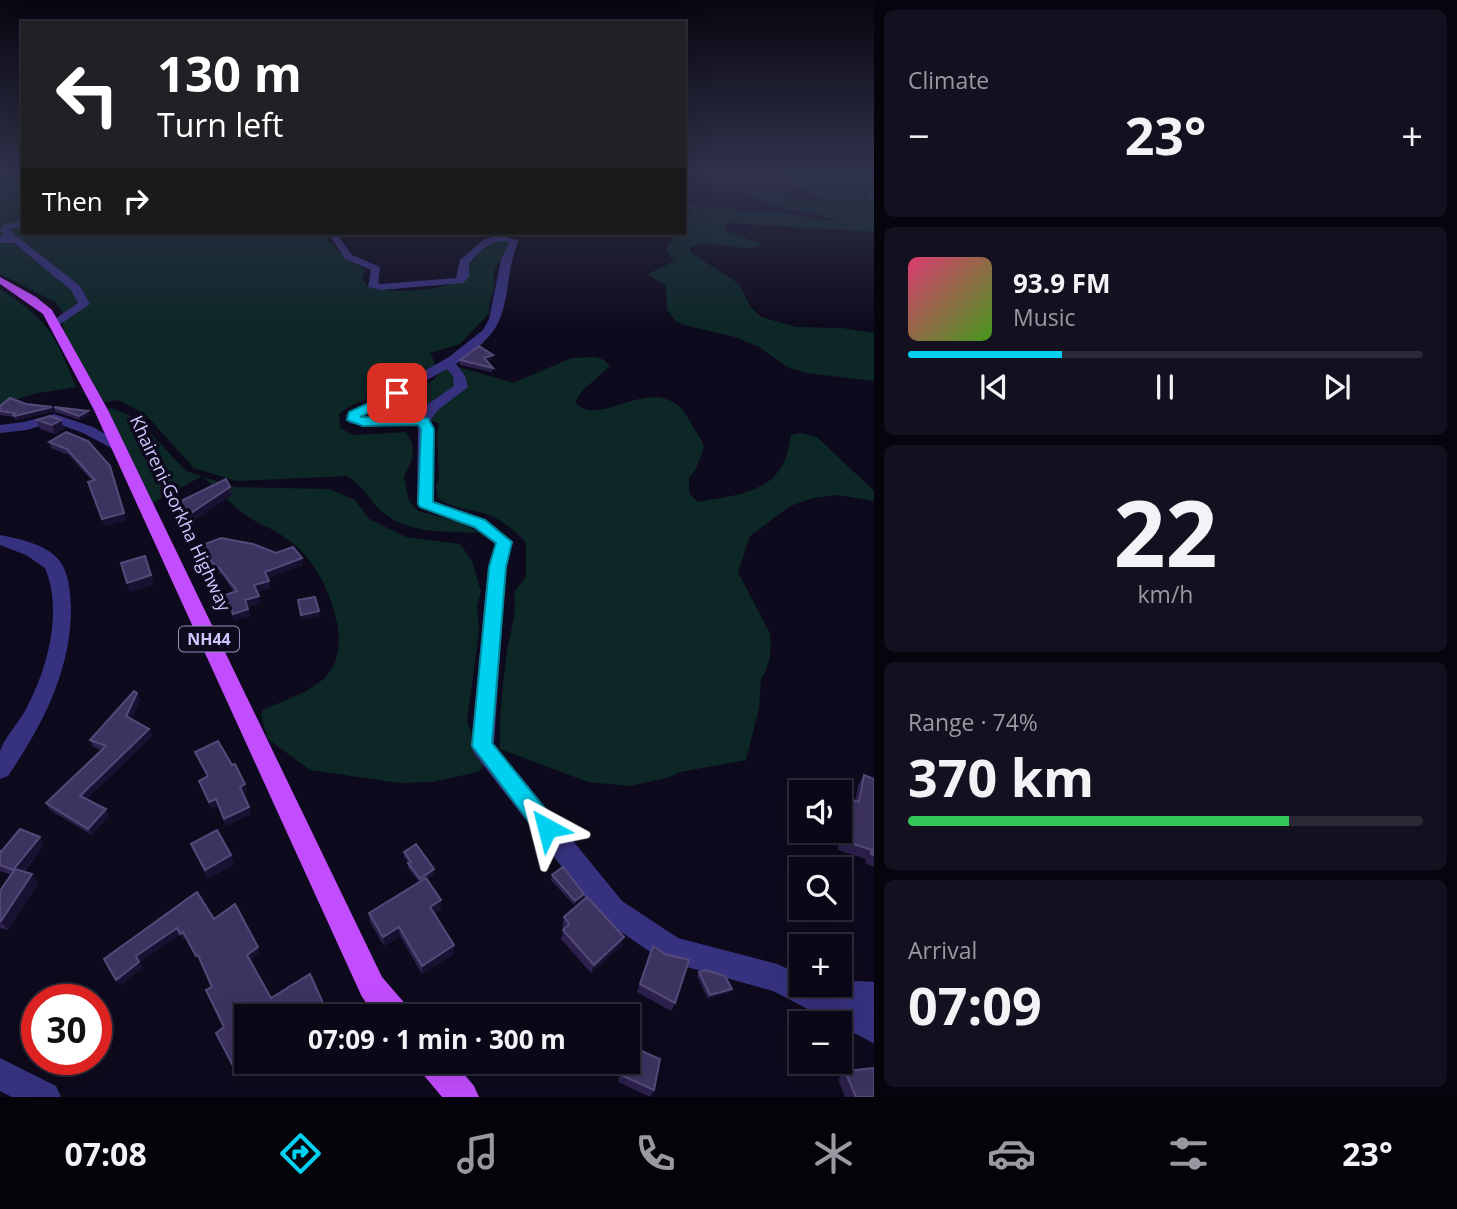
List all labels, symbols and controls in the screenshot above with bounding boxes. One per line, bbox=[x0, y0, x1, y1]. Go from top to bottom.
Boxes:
text: 130 m bbox=[157, 40, 302, 106]
icon: left bbox=[42, 49, 133, 140]
text: Climate bbox=[908, 64, 989, 96]
text: 23° bbox=[1125, 99, 1206, 170]
text: Turn left bbox=[157, 103, 283, 146]
text: − bbox=[908, 109, 930, 161]
text: + bbox=[1401, 109, 1423, 161]
icon: right bbox=[117, 182, 155, 220]
text: Then bbox=[42, 183, 103, 219]
text: 93.9 FM bbox=[1013, 265, 1111, 301]
text: Music bbox=[1013, 301, 1076, 333]
pin bbox=[367, 363, 427, 423]
icon: previous bbox=[975, 368, 1013, 406]
icon: pause bbox=[1146, 368, 1184, 406]
icon: next bbox=[1318, 368, 1356, 406]
icon: arrive bbox=[378, 374, 416, 412]
street label: Khaireni-Gorkha Highway bbox=[125, 411, 237, 616]
text: 22 bbox=[1113, 470, 1218, 594]
text: km/h bbox=[1138, 578, 1193, 610]
road number: NH44 bbox=[179, 626, 239, 652]
text: Range · 74% bbox=[908, 706, 1038, 738]
text: 370 km bbox=[908, 741, 1094, 812]
map controls bbox=[789, 780, 852, 1074]
button: sound bbox=[789, 780, 852, 843]
position arrow bbox=[510, 791, 584, 865]
button: search bbox=[789, 857, 852, 920]
button: + bbox=[789, 934, 852, 997]
text: Arrival bbox=[908, 934, 977, 966]
text: 07:09 bbox=[908, 969, 1042, 1040]
speed limit sign: 30 bbox=[21, 984, 112, 1075]
button: − bbox=[789, 1011, 852, 1074]
text: 07:09 · 1 min · 300 m bbox=[308, 1021, 566, 1057]
icon: directions bbox=[276, 1129, 325, 1178]
icon: music bbox=[453, 1129, 502, 1178]
icon: phone bbox=[631, 1129, 680, 1178]
icon: climate bbox=[809, 1129, 858, 1178]
icon: car bbox=[987, 1129, 1036, 1178]
icon: filters bbox=[1164, 1129, 1213, 1178]
text: 07:08 bbox=[64, 1132, 147, 1175]
text: 23° bbox=[1342, 1132, 1393, 1175]

